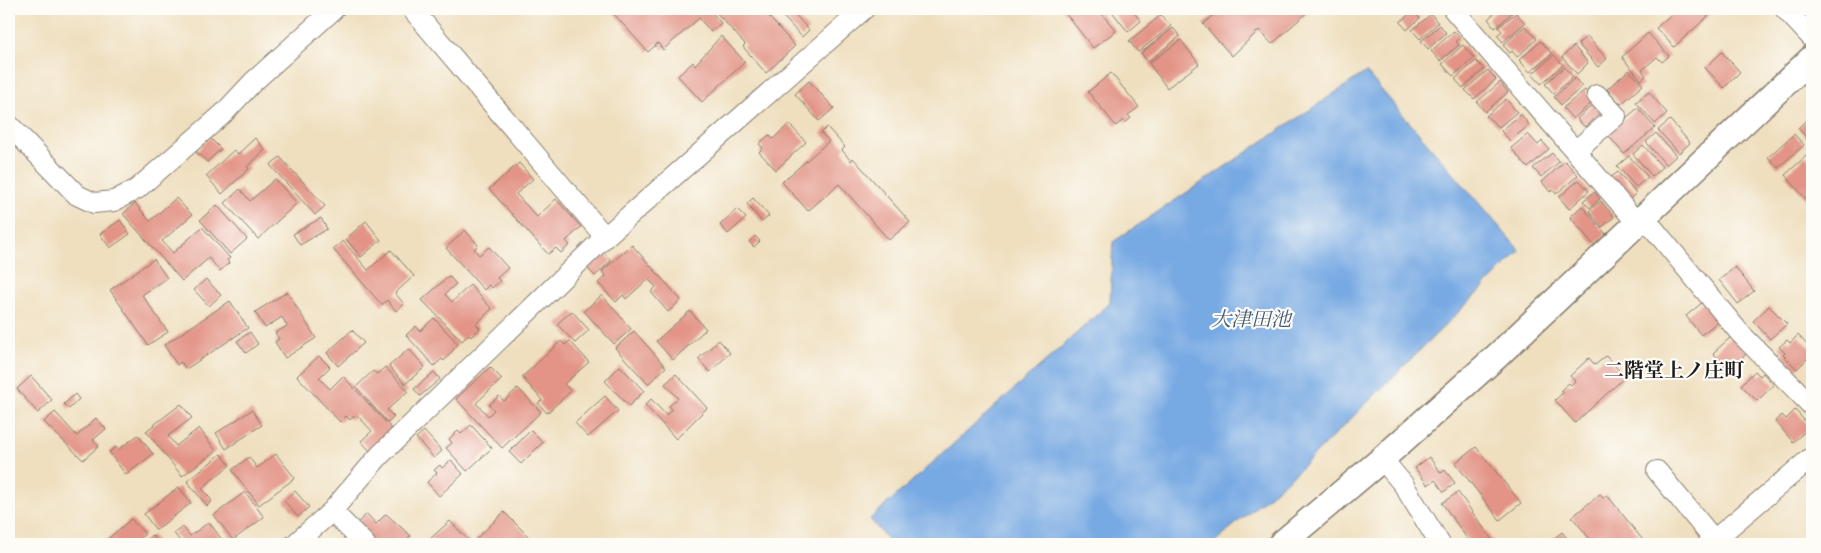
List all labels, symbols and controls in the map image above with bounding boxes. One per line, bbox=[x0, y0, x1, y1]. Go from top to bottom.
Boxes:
water label: 大津田池 bbox=[1211, 306, 1293, 333]
district label: 二階堂上ノ庄町 bbox=[1604, 357, 1745, 384]

